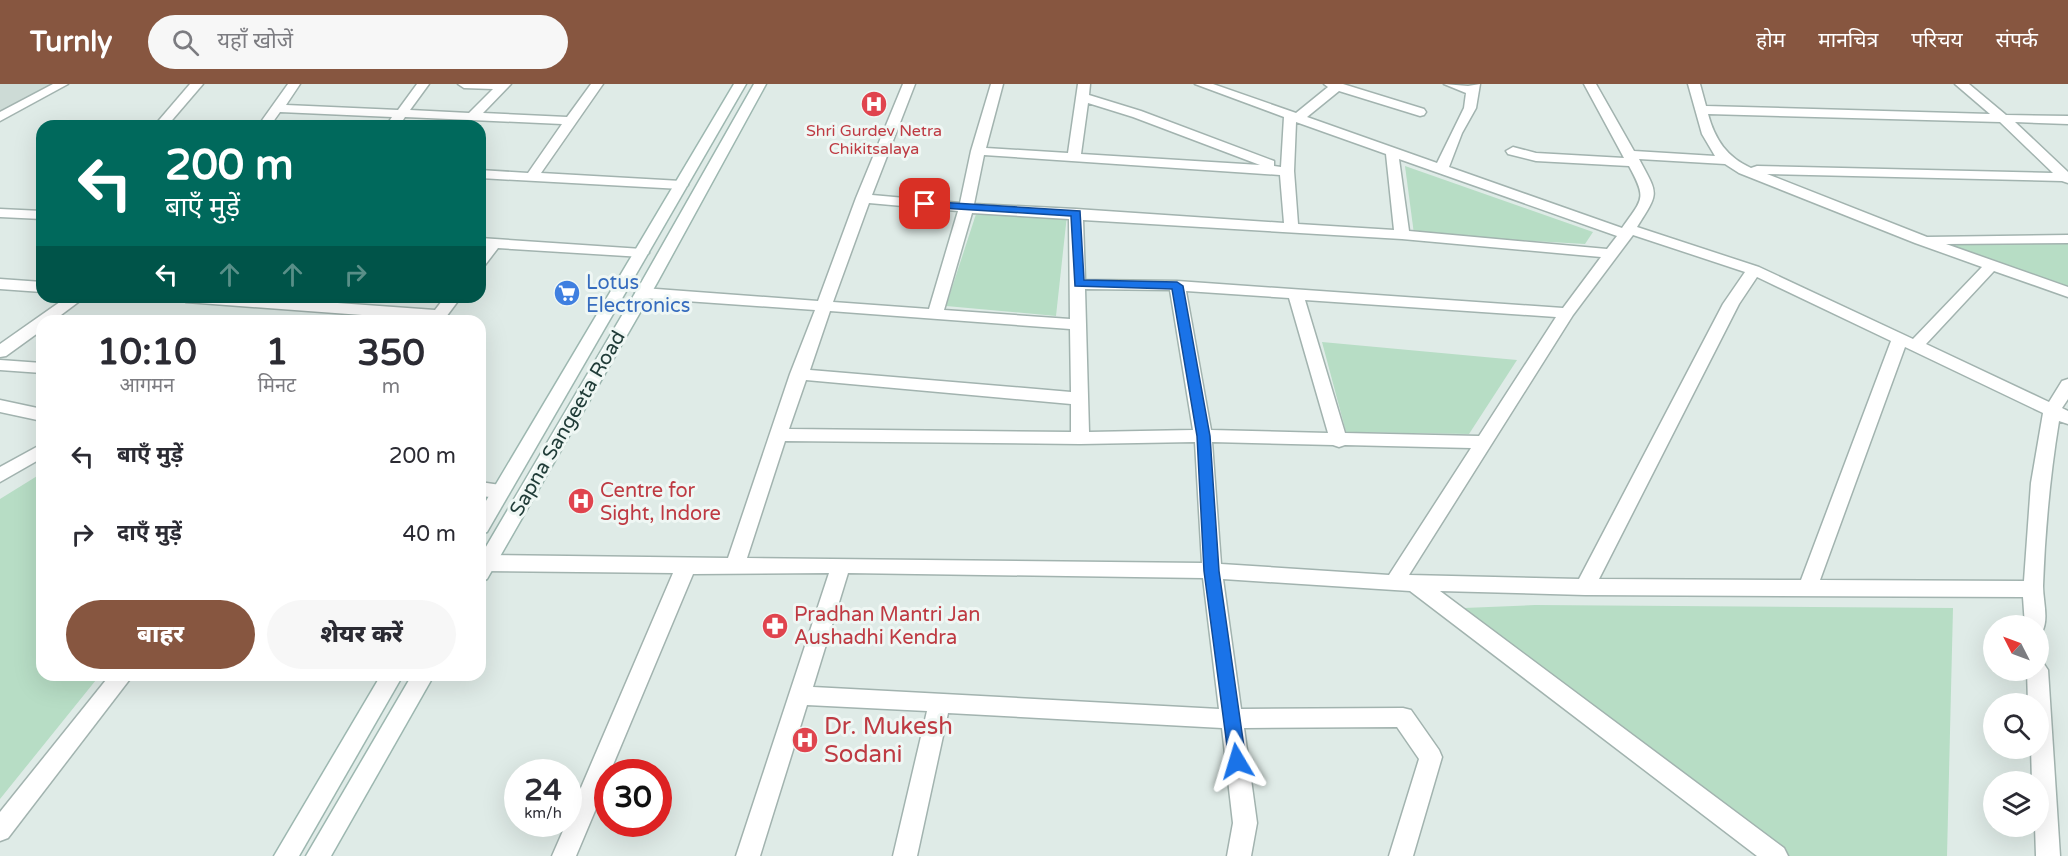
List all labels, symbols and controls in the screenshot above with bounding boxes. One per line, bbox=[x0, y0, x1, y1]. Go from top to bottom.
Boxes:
search box bbox=[148, 15, 568, 69]
text: Turnly bbox=[30, 25, 112, 59]
icon: search bbox=[169, 26, 202, 59]
text: यहाँ खोजें bbox=[217, 28, 293, 54]
text: होम bbox=[1756, 28, 1785, 53]
text: मानचित्र bbox=[1818, 28, 1878, 53]
text: परिचय bbox=[1911, 28, 1963, 53]
text: संपर्क bbox=[1996, 28, 2038, 53]
hospital icon: Shri Gurdev Netra Chikitsalaya bbox=[859, 89, 889, 119]
place label: Shri Gurdev Netra Chikitsalaya bbox=[806, 121, 942, 159]
text: 200 m bbox=[165, 140, 294, 191]
icon: left bbox=[66, 144, 144, 222]
pin bbox=[899, 178, 950, 229]
icon: arrive bbox=[908, 187, 941, 220]
text: बाएँ मुड़ें bbox=[165, 191, 240, 224]
icon: left bbox=[150, 258, 183, 291]
icon: ahead bbox=[213, 258, 246, 291]
icon: ahead bbox=[276, 258, 309, 291]
icon: right bbox=[339, 258, 372, 291]
place label: Lotus Electronics bbox=[586, 271, 690, 318]
supermarket icon: Lotus Electronics bbox=[552, 278, 582, 308]
street label: Sapna Sangeeta Road bbox=[505, 327, 631, 520]
text: 10:10 bbox=[97, 331, 197, 374]
text: 1 bbox=[266, 331, 288, 374]
text: 350 bbox=[357, 332, 425, 375]
text: आगमन bbox=[120, 374, 174, 398]
text: मिनट bbox=[258, 374, 296, 398]
text: m bbox=[382, 375, 400, 399]
icon: left bbox=[66, 440, 99, 473]
text: बाएँ मुड़ें bbox=[117, 442, 183, 468]
text: 200 m bbox=[389, 443, 456, 469]
place label: Centre for Sight, Indore bbox=[600, 479, 721, 526]
hospital icon: Centre for Sight, Indore bbox=[566, 486, 596, 516]
icon: right bbox=[66, 518, 99, 551]
text: दाएँ मुड़ें bbox=[117, 520, 182, 546]
text: 40 m bbox=[402, 521, 456, 547]
button: बाहर bbox=[66, 600, 255, 669]
button: शेयर करें bbox=[267, 600, 456, 669]
place label: Pradhan Mantri Jan Aushadhi Kendra bbox=[794, 603, 980, 650]
pharmacy icon: Pradhan Mantri Jan Aushadhi Kendra bbox=[760, 611, 790, 641]
north arrow bbox=[1983, 615, 2049, 681]
map controls bbox=[1983, 615, 2049, 837]
button: search bbox=[1983, 693, 2049, 759]
place label: Dr. Mukesh Sodani bbox=[824, 712, 953, 769]
hospital icon: Dr. Mukesh Sodani bbox=[790, 725, 820, 755]
position arrow bbox=[1205, 729, 1269, 793]
speed limit sign: 30 bbox=[594, 759, 672, 837]
button: layers bbox=[1983, 771, 2049, 837]
text: 24 bbox=[524, 772, 562, 809]
text: km/h bbox=[524, 804, 562, 822]

